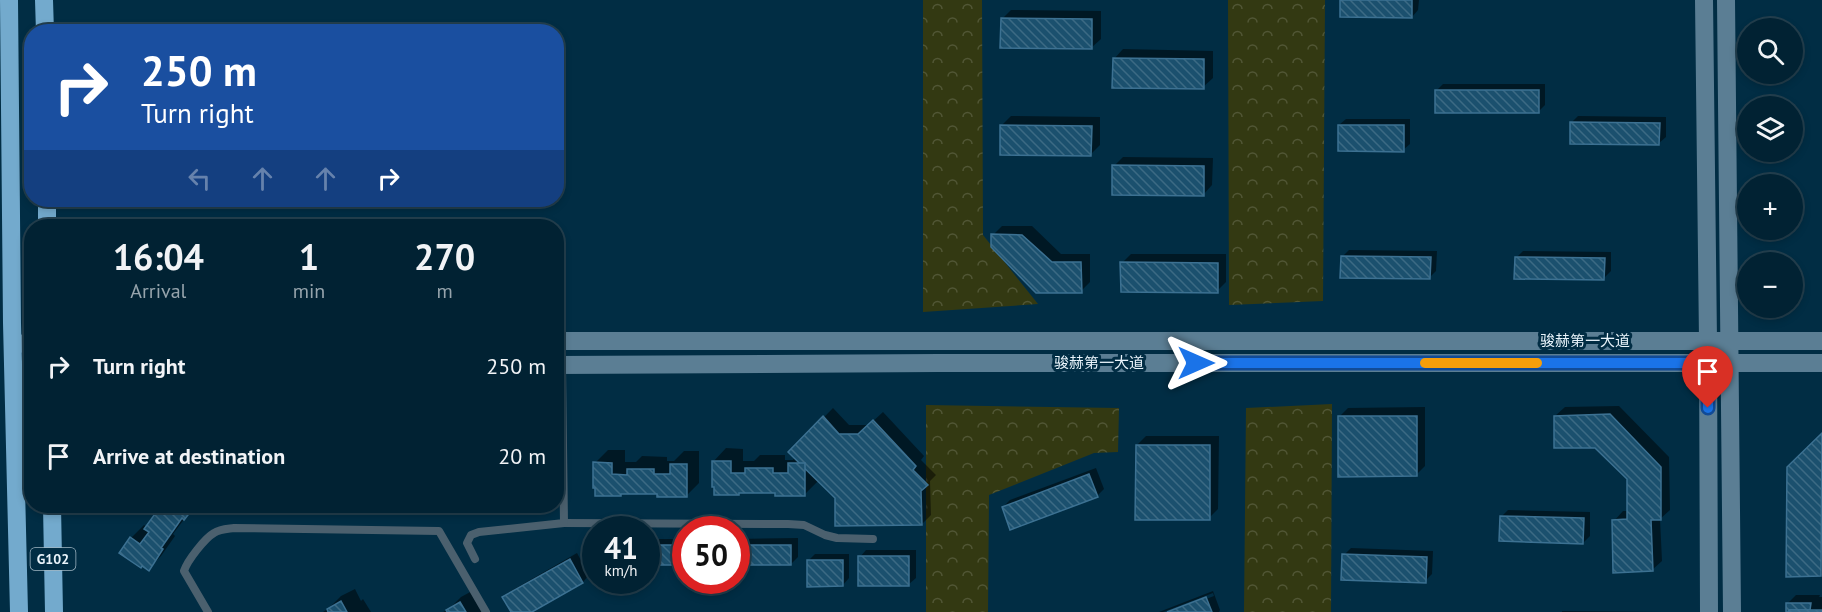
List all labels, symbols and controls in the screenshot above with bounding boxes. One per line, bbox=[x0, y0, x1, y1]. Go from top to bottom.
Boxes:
map controls bbox=[1737, 18, 1803, 318]
button: search bbox=[1737, 18, 1803, 84]
text: 250 m bbox=[141, 43, 257, 98]
icon: right bbox=[42, 48, 120, 126]
text: Turn right bbox=[141, 96, 254, 130]
button: layers bbox=[1737, 96, 1803, 162]
icon: left bbox=[183, 162, 216, 195]
icon: ahead bbox=[246, 162, 279, 195]
icon: ahead bbox=[309, 162, 342, 195]
icon: right bbox=[372, 162, 405, 195]
button: + bbox=[1737, 174, 1803, 240]
text: 16:04 bbox=[113, 233, 204, 280]
text: 1 bbox=[299, 233, 319, 280]
text: 270 bbox=[414, 233, 475, 280]
button: − bbox=[1737, 252, 1803, 318]
text: Arrival bbox=[130, 278, 186, 304]
text: min bbox=[293, 278, 325, 304]
text: m bbox=[437, 278, 453, 304]
position arrow bbox=[1164, 331, 1228, 395]
street label: 骏赫第一大道 bbox=[1540, 331, 1630, 350]
pin bbox=[1682, 346, 1733, 408]
icon: right bbox=[42, 350, 75, 383]
text: Turn right bbox=[93, 352, 185, 380]
text: 250 m bbox=[486, 352, 546, 380]
street label: 骏赫第一大道 bbox=[1054, 353, 1144, 372]
icon: arrive bbox=[1691, 355, 1724, 388]
icon: arrive bbox=[42, 440, 75, 473]
text: Arrive at destination bbox=[93, 442, 285, 470]
text: 20 m bbox=[498, 442, 546, 470]
speed limit sign: 50 bbox=[672, 516, 750, 594]
text: 41 bbox=[604, 528, 638, 567]
road number: G102 bbox=[31, 548, 76, 570]
text: km/h bbox=[605, 561, 637, 580]

